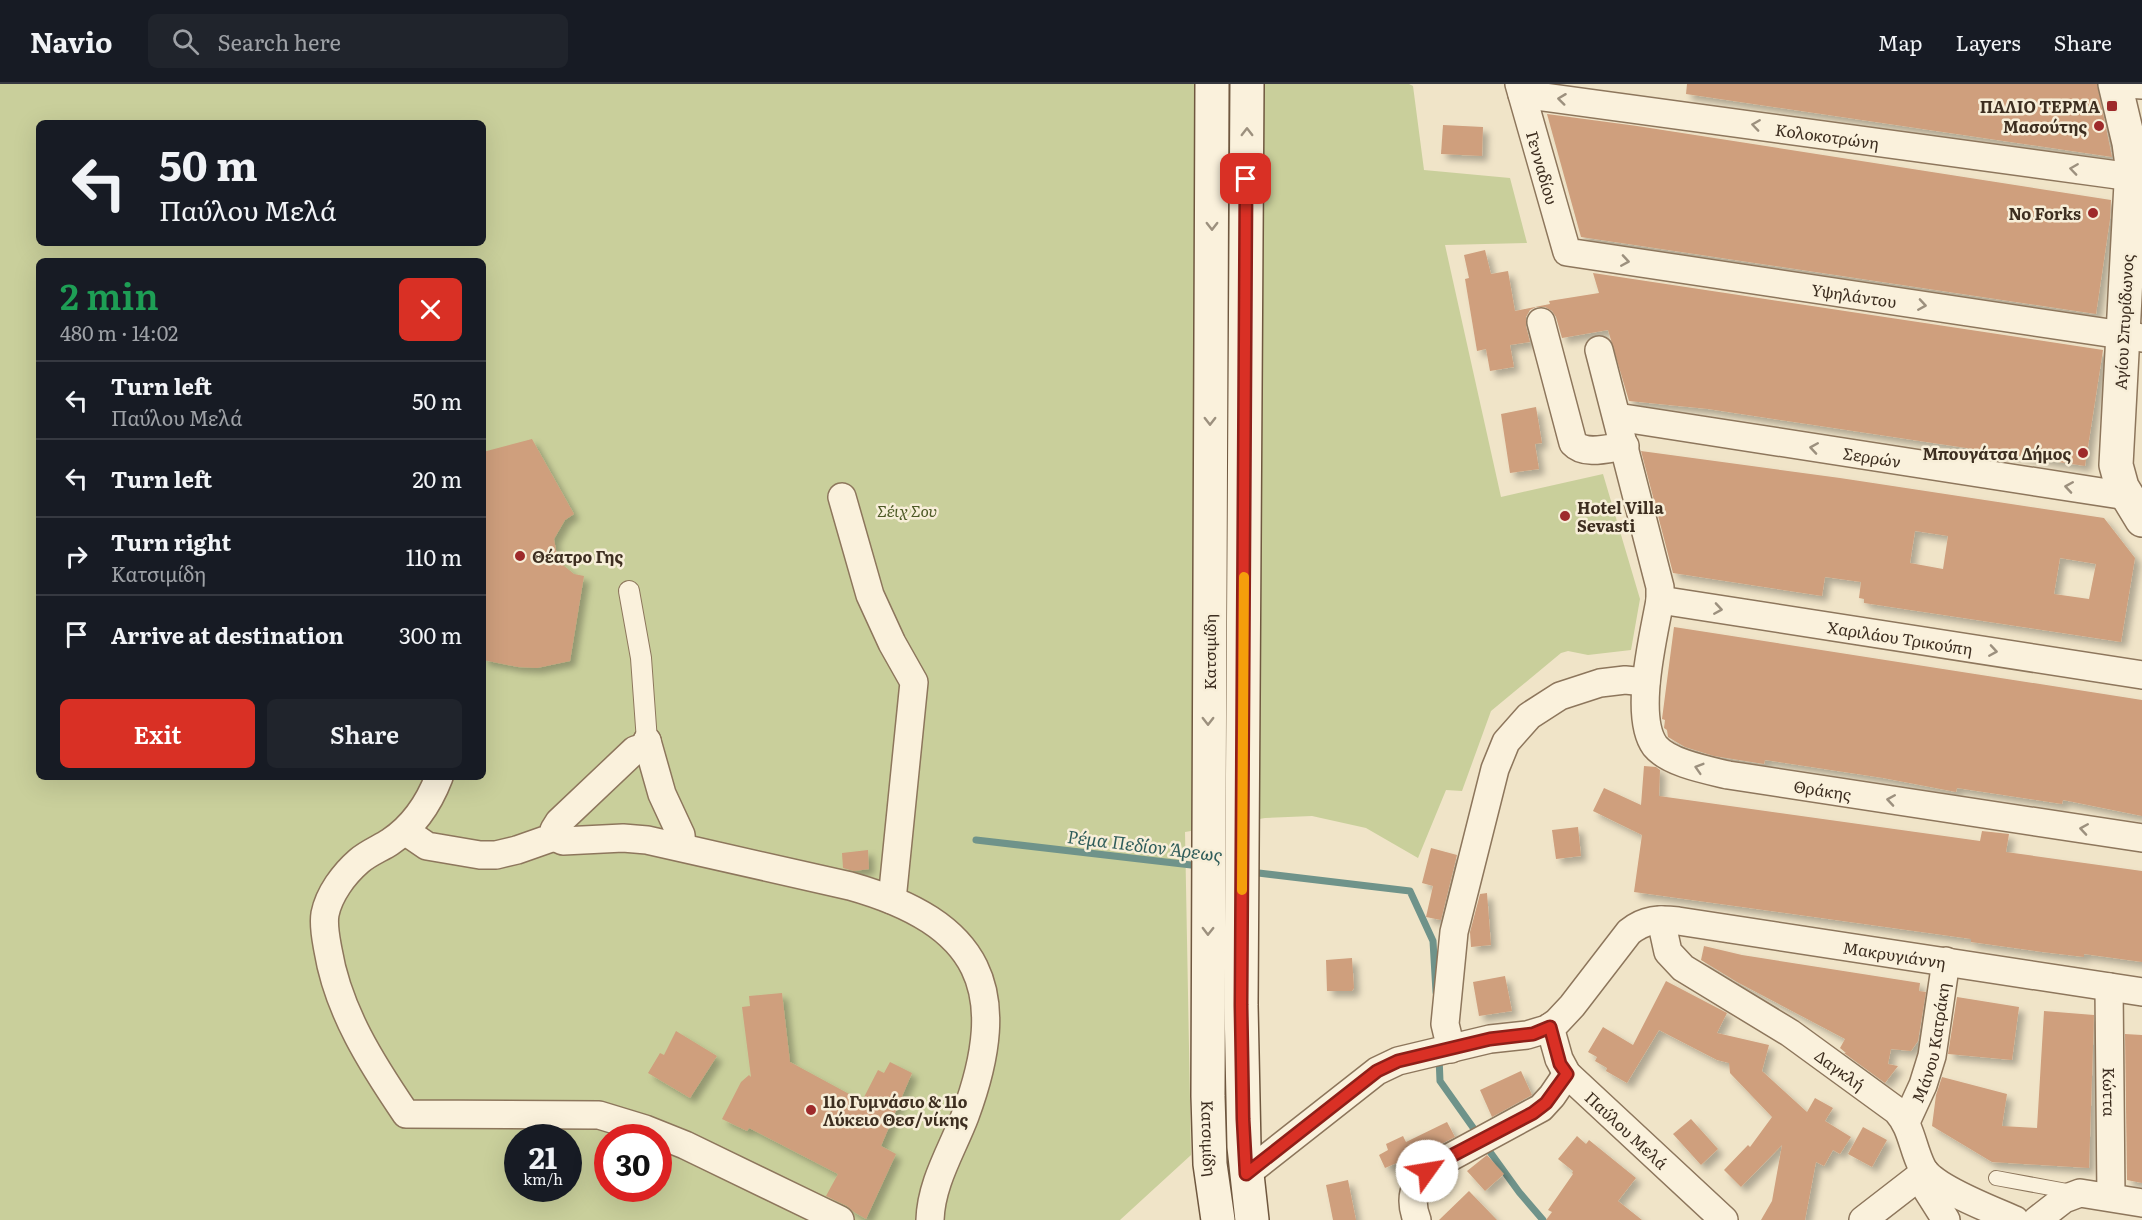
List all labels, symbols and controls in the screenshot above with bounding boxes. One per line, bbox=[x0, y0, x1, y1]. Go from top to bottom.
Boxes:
search box bbox=[148, 14, 568, 68]
text: Navio bbox=[30, 20, 112, 62]
icon: search bbox=[169, 25, 202, 58]
text: Search here bbox=[217, 25, 341, 58]
text: Map bbox=[1878, 26, 1923, 57]
text: Layers bbox=[1956, 26, 2021, 57]
text: Share bbox=[2054, 26, 2112, 57]
one-way arrow bbox=[1558, 93, 1567, 106]
place label: ΠΑΛΙΟ ΤΕΡΜΑ bbox=[1980, 94, 2100, 118]
marker: ΠΑΛΙΟ ΤΕΡΜΑ bbox=[2105, 99, 2119, 113]
place label: Μασούτης bbox=[2003, 114, 2087, 138]
street label: Κολοκοτρώνη bbox=[1774, 117, 1881, 154]
marker: Μασούτης bbox=[2092, 119, 2106, 133]
one-way arrow bbox=[1751, 120, 1760, 132]
one-way arrow bbox=[1241, 128, 1253, 137]
street label: Γενναδίου bbox=[1521, 128, 1565, 207]
text: 50 m bbox=[159, 132, 258, 194]
icon: left bbox=[60, 144, 138, 222]
pin bbox=[1220, 153, 1271, 204]
icon: arrive bbox=[1229, 162, 1262, 195]
one-way arrow bbox=[2069, 163, 2078, 175]
text: Παύλου Μελά bbox=[159, 189, 337, 229]
place label: No Forks bbox=[2009, 201, 2081, 225]
marker: No Forks bbox=[2086, 206, 2100, 220]
one-way arrow bbox=[1206, 222, 1218, 231]
street label: Αγίου Σπυρίδωνος bbox=[2107, 253, 2139, 391]
one-way arrow bbox=[1620, 254, 1630, 267]
text: 2 min bbox=[60, 268, 159, 321]
street label: Υψηλάντου bbox=[1810, 277, 1898, 313]
button: close bbox=[399, 278, 462, 341]
one-way arrow bbox=[1917, 299, 1927, 311]
text: 480 m · 14:02 bbox=[60, 317, 178, 347]
text: Turn left bbox=[111, 369, 212, 402]
icon: left bbox=[60, 384, 93, 417]
text: 50 m bbox=[412, 384, 462, 417]
text: Παύλου Μελά bbox=[111, 402, 243, 432]
one-way arrow bbox=[1204, 417, 1216, 426]
street label: Σερρών bbox=[1841, 440, 1903, 473]
place label: Μπουγάτσα Δήμος bbox=[1923, 441, 2071, 465]
one-way arrow bbox=[1810, 442, 1819, 454]
marker: Μπουγάτσα Δήμος bbox=[2076, 446, 2090, 460]
icon: left bbox=[60, 462, 93, 495]
text: Turn left bbox=[111, 462, 212, 495]
text: 20 m bbox=[412, 462, 462, 495]
one-way arrow bbox=[2064, 482, 2074, 494]
place label: Hotel Villa Sevasti bbox=[1577, 495, 1664, 537]
park label: Σέιχ Σου bbox=[877, 498, 937, 522]
marker: Hotel Villa Sevasti bbox=[1558, 509, 1572, 523]
text: Turn right bbox=[111, 525, 231, 558]
icon: right bbox=[60, 540, 93, 573]
text: 110 m bbox=[406, 540, 462, 573]
place label: Θέατρο Γης bbox=[532, 544, 623, 568]
marker: Θέατρο Γης bbox=[513, 549, 527, 563]
text: Κατσιμίδη bbox=[111, 558, 206, 588]
one-way arrow bbox=[1713, 602, 1722, 614]
street label: Κατσιμίδη bbox=[1197, 614, 1221, 690]
street label: Χαριλάου Τρικούπη bbox=[1826, 614, 1974, 660]
icon: arrive bbox=[60, 618, 93, 651]
text: Arrive at destination bbox=[111, 618, 344, 651]
text: 300 m bbox=[399, 618, 462, 651]
one-way arrow bbox=[1989, 645, 1998, 657]
button: Exit bbox=[60, 699, 255, 768]
button: Share bbox=[267, 699, 462, 768]
one-way arrow bbox=[1202, 717, 1214, 726]
one-way arrow bbox=[1694, 762, 1705, 775]
street label: Θράκης bbox=[1792, 773, 1853, 806]
one-way arrow bbox=[1887, 794, 1896, 806]
water label: Ρέμα Πεδίον Άρεως bbox=[1066, 822, 1224, 868]
one-way arrow bbox=[2080, 824, 2089, 836]
one-way arrow bbox=[1202, 926, 1214, 935]
street label: Μακρυγιάννη bbox=[1841, 934, 1948, 974]
street label: Μάνου Κατράκη bbox=[1905, 981, 1955, 1106]
street label: Δαγκλή bbox=[1810, 1043, 1870, 1096]
street label: Κώττα bbox=[2098, 1067, 2122, 1117]
street label: Παύλου Μελά bbox=[1580, 1085, 1674, 1174]
place label: 11ο Γυμνάσιο & 11ο Λύκειο Θεσ/νίκης bbox=[823, 1089, 969, 1131]
street label: Κατσιμίδη bbox=[1196, 1100, 1224, 1178]
marker: 11ο Γυμνάσιο & 11ο Λύκειο Θεσ/νίκης bbox=[804, 1103, 818, 1117]
speed limit sign: 30 bbox=[594, 1124, 672, 1202]
text: 21 bbox=[529, 1134, 557, 1178]
position arrow bbox=[1395, 1139, 1459, 1203]
text: km/h bbox=[523, 1167, 563, 1190]

